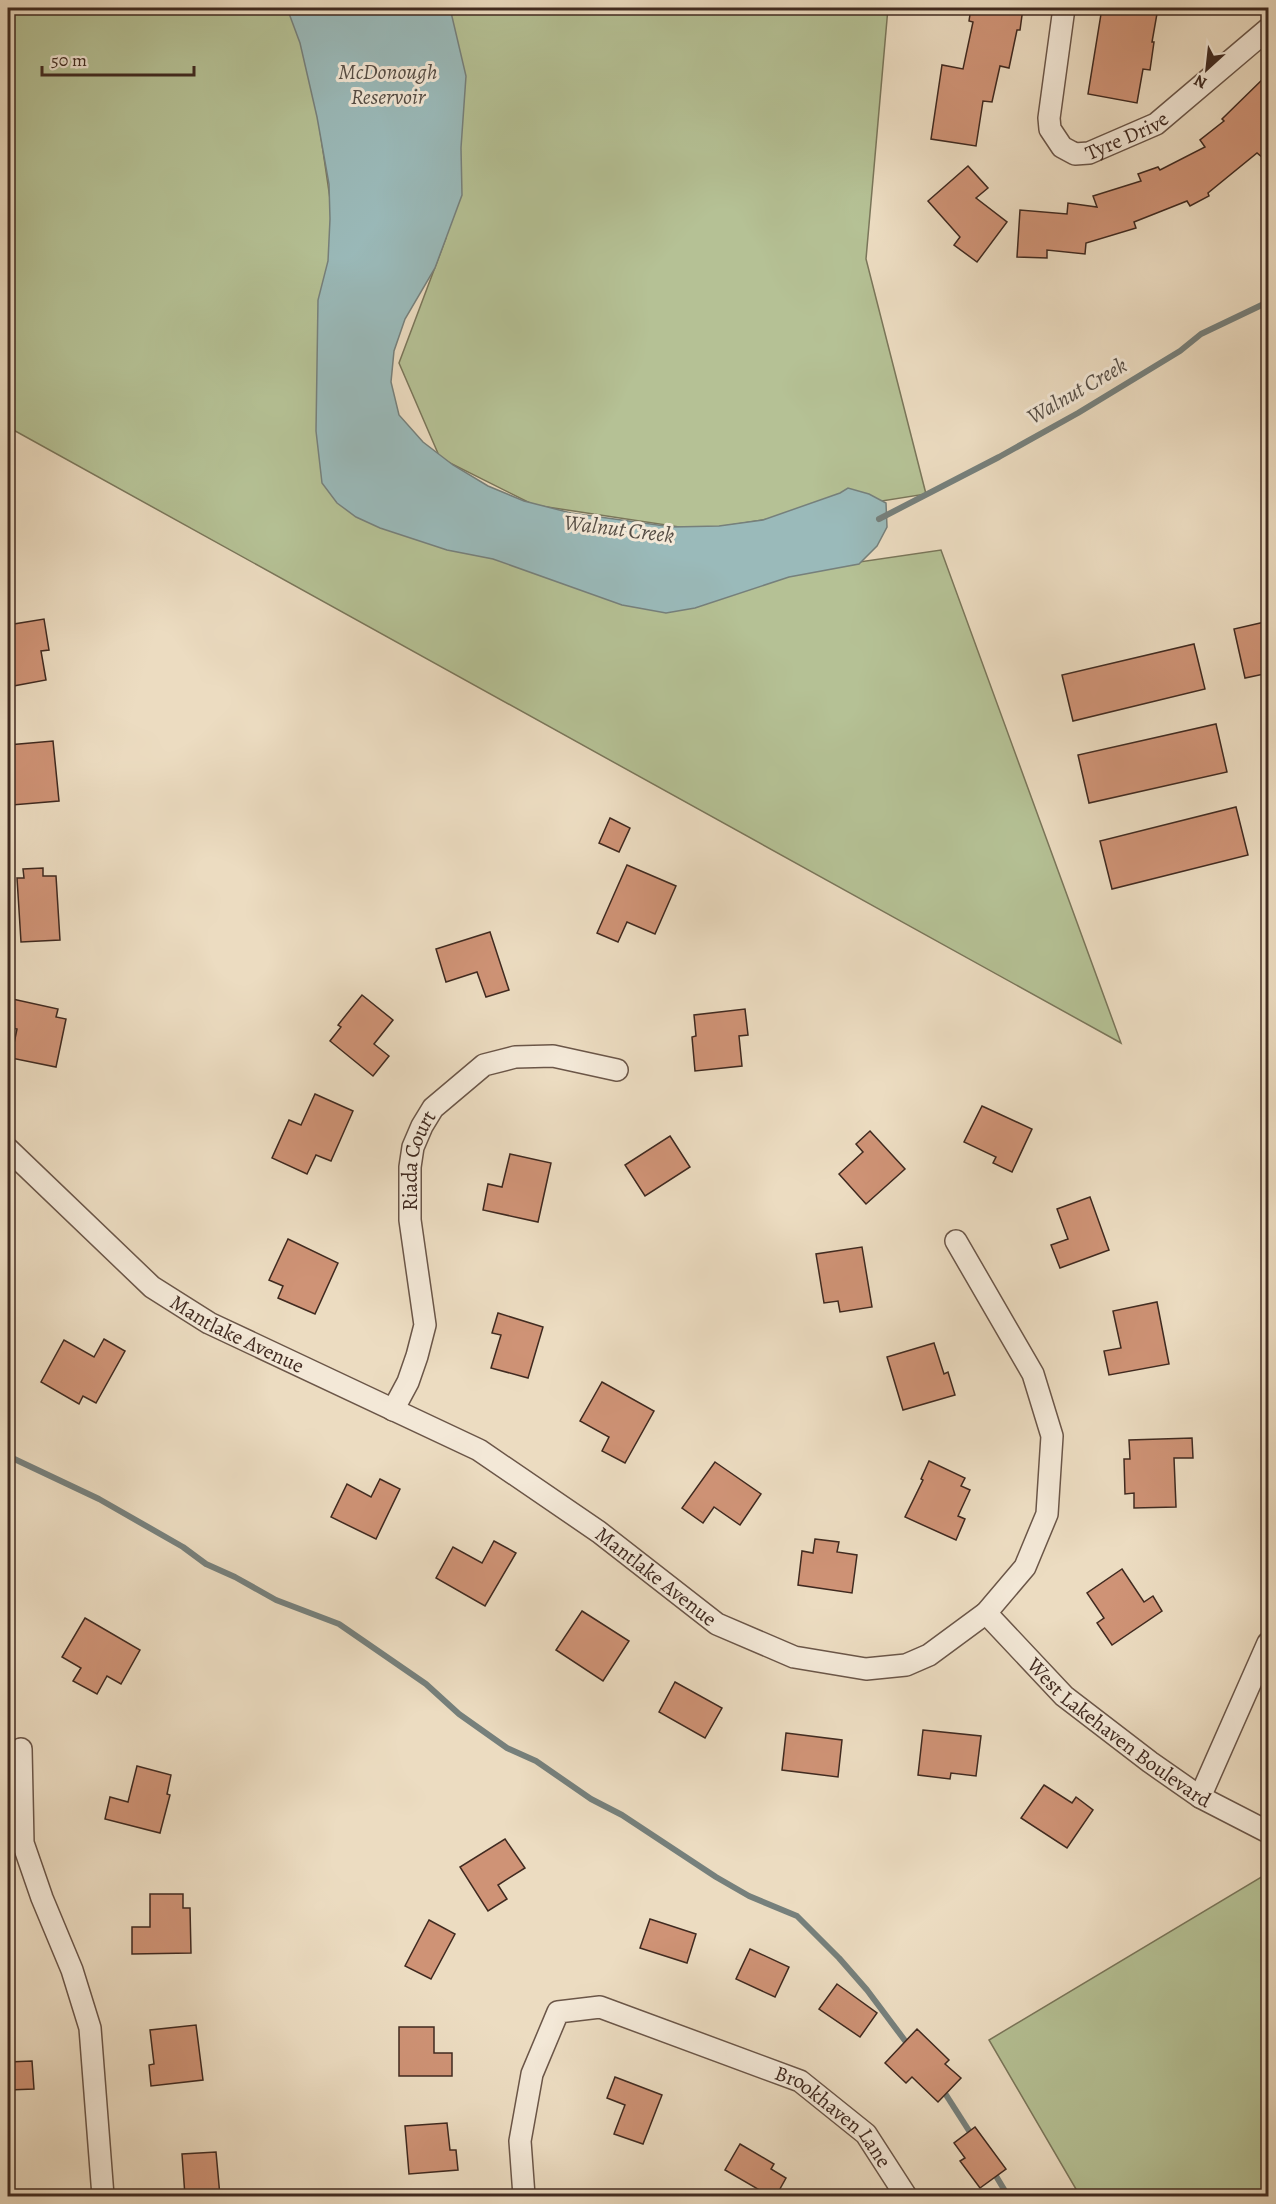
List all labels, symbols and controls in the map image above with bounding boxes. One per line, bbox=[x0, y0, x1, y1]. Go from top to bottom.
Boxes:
scale bar bbox=[42, 39, 194, 77]
north arrow bbox=[1177, 39, 1237, 99]
text: 50 m bbox=[51, 48, 87, 72]
water label: McDonough Reservoir bbox=[338, 57, 438, 112]
text: N bbox=[1190, 69, 1211, 94]
street label: Tyre Drive bbox=[1081, 105, 1175, 167]
water label: Walnut Creek bbox=[1021, 350, 1133, 432]
water label: Walnut Creek bbox=[562, 507, 676, 551]
street label: Riada Court bbox=[396, 1105, 442, 1211]
street label: Mantlake Avenue bbox=[165, 1288, 309, 1380]
street label: Mantlake Avenue bbox=[590, 1520, 723, 1633]
street label: West Lakehaven Boulevard bbox=[1020, 1651, 1217, 1815]
street label: Brookhaven Lane bbox=[771, 2059, 898, 2173]

